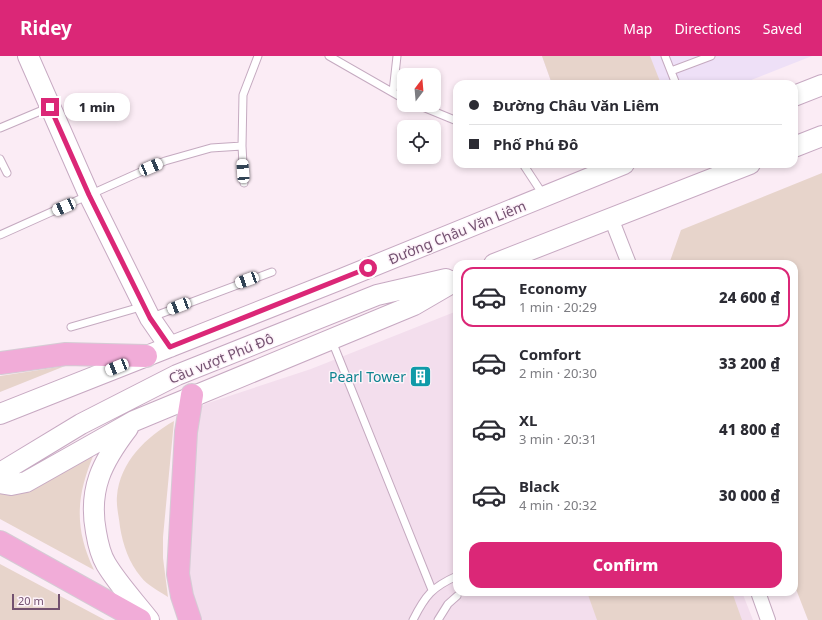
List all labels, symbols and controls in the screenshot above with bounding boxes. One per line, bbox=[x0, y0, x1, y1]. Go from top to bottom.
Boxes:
text: Ridey bbox=[20, 15, 72, 41]
text: Map bbox=[623, 19, 652, 38]
text: Directions bbox=[674, 19, 741, 38]
text: Saved bbox=[763, 19, 802, 38]
north arrow bbox=[397, 68, 441, 112]
map controls bbox=[397, 68, 441, 164]
callout: 1 min bbox=[64, 93, 130, 121]
text: Đường Châu Văn Liêm bbox=[493, 95, 659, 115]
route end bbox=[41, 98, 59, 116]
text: 1 min bbox=[79, 98, 115, 116]
button: locate bbox=[397, 120, 441, 164]
text: Phố Phú Đô bbox=[493, 134, 578, 154]
car bbox=[138, 157, 164, 177]
car bbox=[236, 159, 250, 183]
street label: Đường Châu Văn Liêm bbox=[385, 196, 529, 268]
car bbox=[51, 197, 77, 217]
route start bbox=[359, 259, 377, 277]
car bbox=[234, 270, 260, 290]
text: Economy bbox=[519, 278, 587, 298]
icon: car bbox=[471, 279, 507, 315]
text: 24 600 ₫ bbox=[719, 287, 780, 307]
car bbox=[166, 296, 192, 316]
text: 1 min · 20:29 bbox=[519, 298, 597, 316]
street label: Cầu vượt Phú Đô bbox=[166, 328, 276, 388]
text: Comfort bbox=[519, 344, 581, 364]
icon: car bbox=[471, 345, 507, 381]
text: 33 200 ₫ bbox=[719, 353, 780, 373]
car bbox=[104, 357, 130, 377]
building icon: Pearl Tower bbox=[408, 363, 434, 389]
text: 2 min · 20:30 bbox=[519, 364, 597, 382]
place label: Pearl Tower bbox=[329, 367, 406, 386]
text: XL bbox=[519, 410, 537, 430]
icon: car bbox=[471, 411, 507, 447]
text: 41 800 ₫ bbox=[719, 419, 780, 439]
text: 3 min · 20:31 bbox=[519, 430, 597, 448]
text: Black bbox=[519, 476, 559, 496]
icon: car bbox=[471, 477, 507, 513]
text: 30 000 ₫ bbox=[719, 485, 780, 505]
text: 4 min · 20:32 bbox=[519, 496, 597, 514]
button: Confirm bbox=[469, 542, 782, 588]
scale bar bbox=[12, 592, 60, 611]
text: 20 m bbox=[18, 593, 44, 608]

